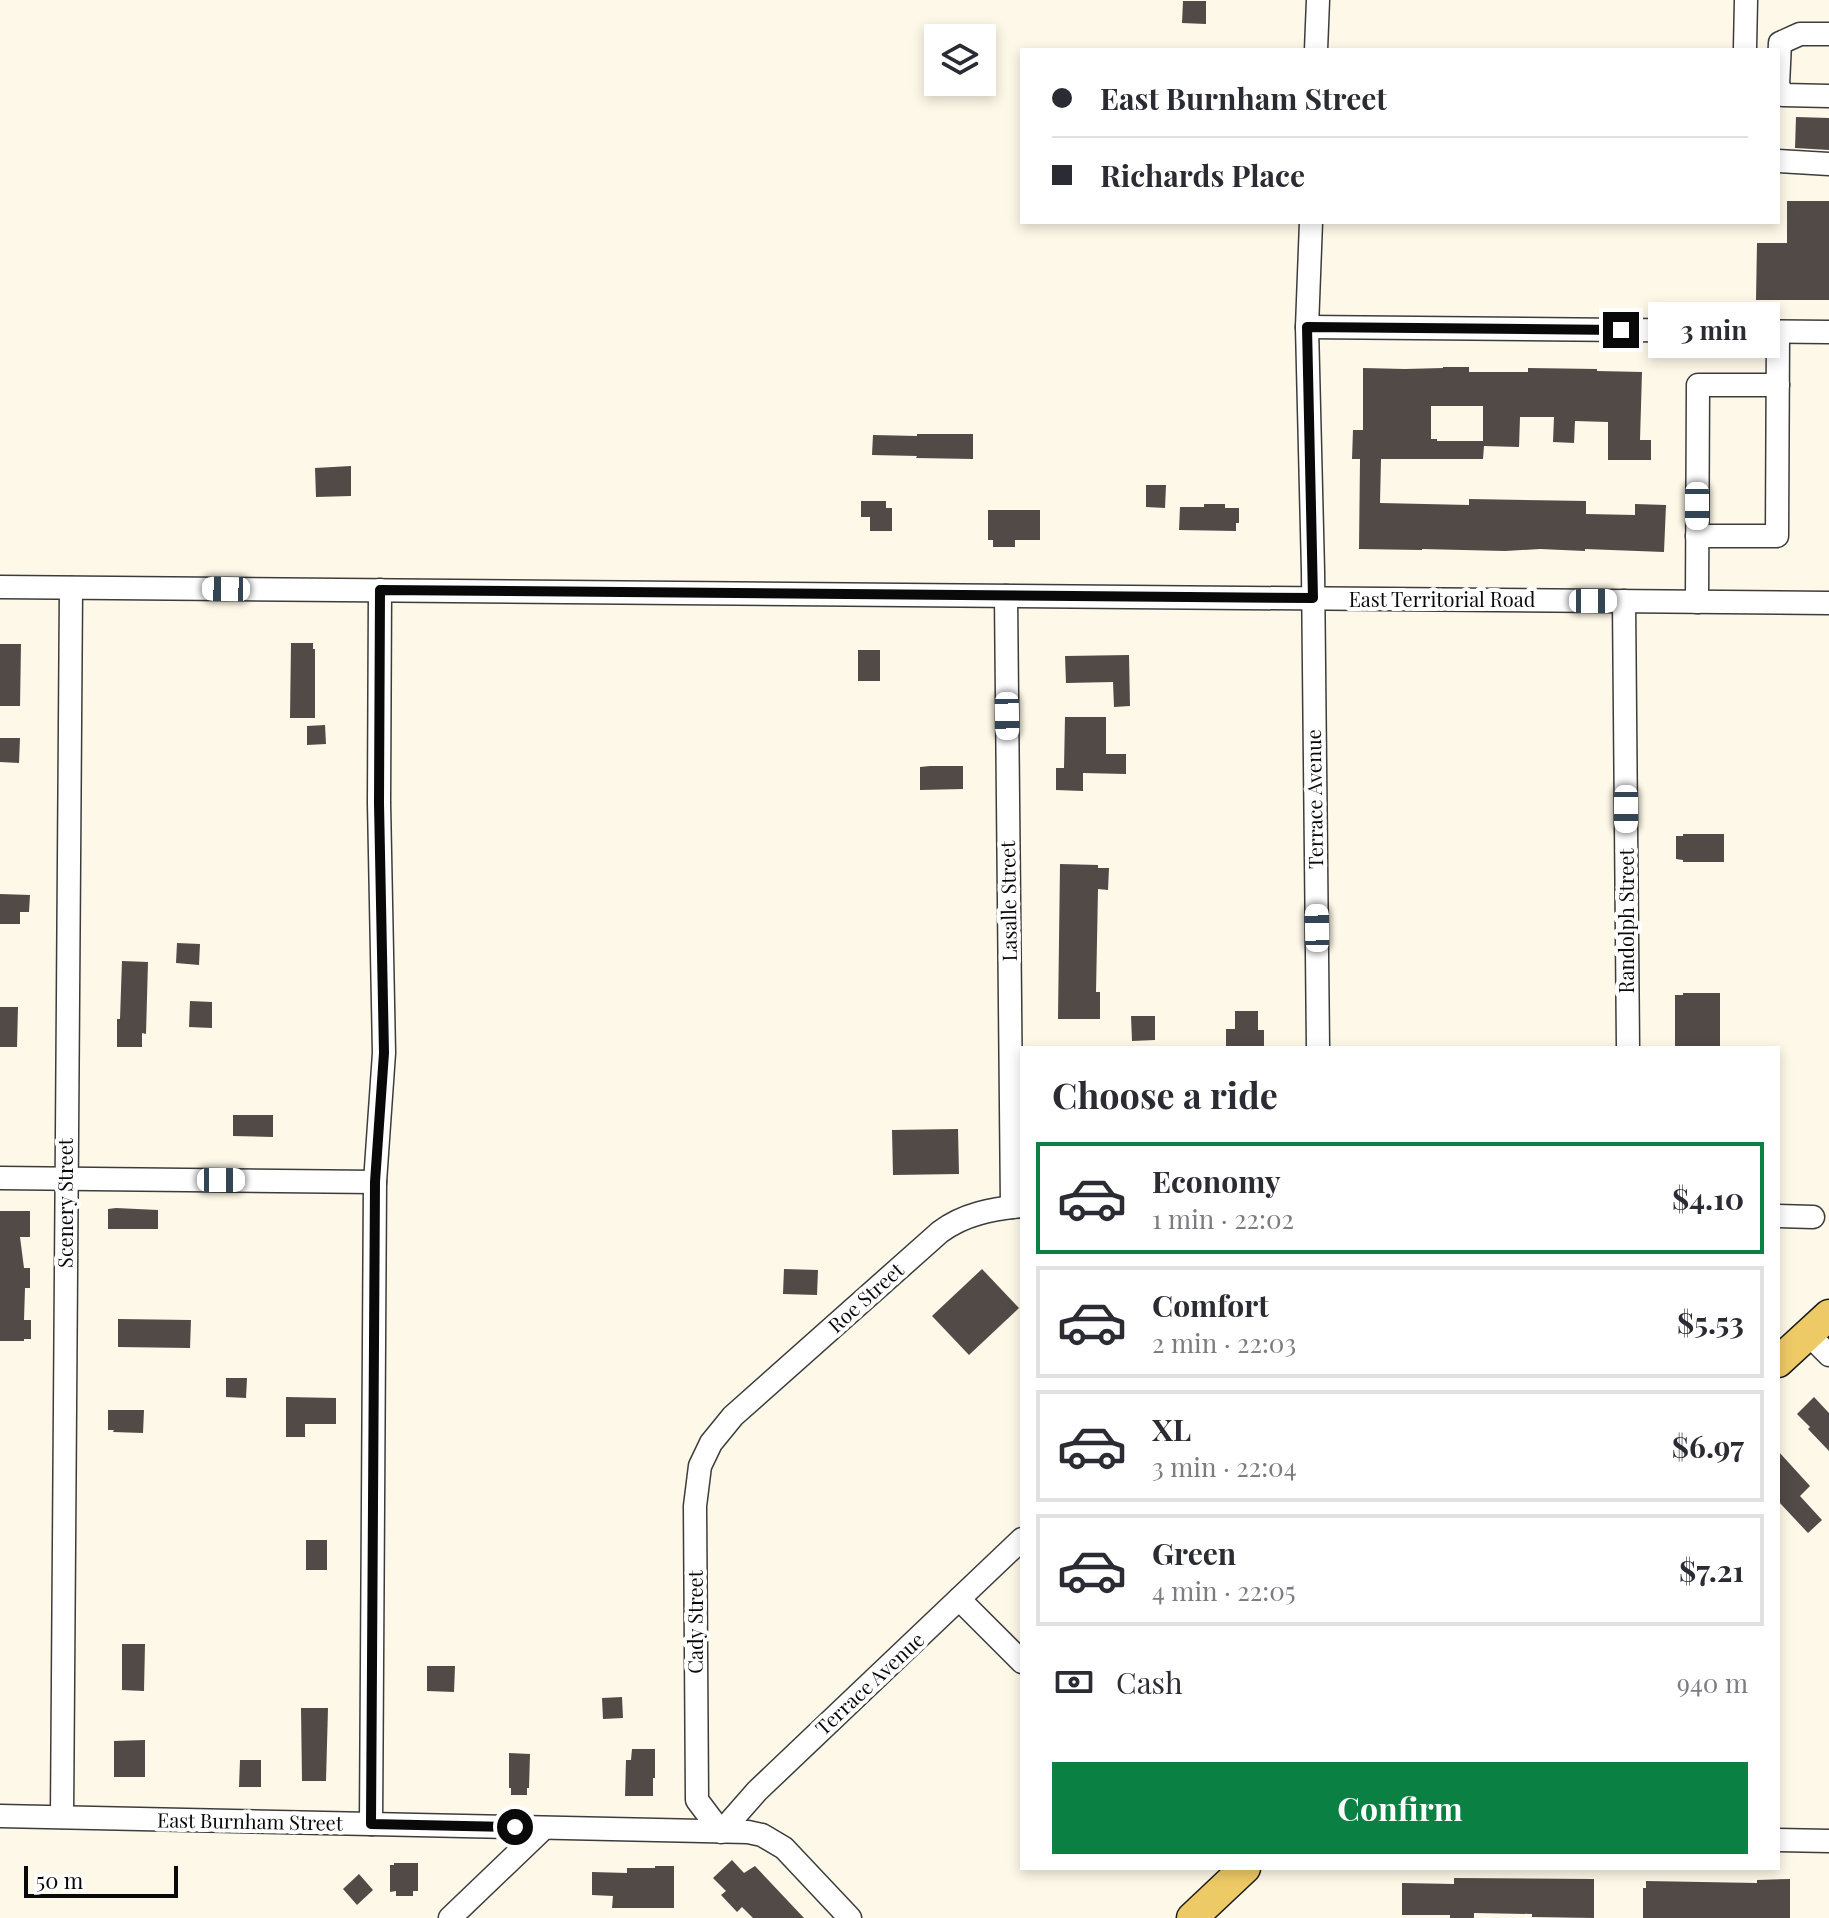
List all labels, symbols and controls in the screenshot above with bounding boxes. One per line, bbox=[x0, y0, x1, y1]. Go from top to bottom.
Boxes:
map controls bbox=[924, 24, 996, 96]
button: layers bbox=[924, 24, 996, 96]
text: East Burnham Street bbox=[1100, 78, 1387, 118]
text: Richards Place bbox=[1100, 155, 1305, 195]
callout: 3 min bbox=[1649, 302, 1781, 358]
route end bbox=[1603, 312, 1639, 348]
text: 3 min bbox=[1681, 312, 1747, 347]
car bbox=[1685, 482, 1709, 530]
car bbox=[202, 577, 250, 601]
street label: East Territorial Road bbox=[1349, 585, 1536, 612]
car bbox=[1569, 589, 1617, 613]
car bbox=[995, 692, 1019, 740]
street label: Terrace Avenue bbox=[1299, 729, 1328, 869]
car bbox=[1614, 785, 1638, 833]
street label: Lasalle Street bbox=[993, 840, 1022, 962]
street label: Randolph Street bbox=[1612, 848, 1639, 994]
car bbox=[1305, 904, 1329, 952]
text: Choose a ride bbox=[1052, 1070, 1278, 1118]
street label: Scenery Street bbox=[51, 1137, 78, 1268]
text: Economy bbox=[1152, 1161, 1281, 1201]
icon: car bbox=[1056, 1162, 1128, 1234]
car bbox=[197, 1168, 245, 1192]
text: $4.10 bbox=[1672, 1178, 1744, 1218]
text: 1 min · 22:02 bbox=[1152, 1201, 1294, 1236]
street label: Roe Street bbox=[822, 1255, 909, 1338]
text: Comfort bbox=[1152, 1285, 1269, 1325]
icon: car bbox=[1056, 1286, 1128, 1358]
text: $5.53 bbox=[1677, 1302, 1744, 1342]
text: 2 min · 22:03 bbox=[1152, 1325, 1296, 1360]
text: XL bbox=[1152, 1409, 1191, 1449]
icon: car bbox=[1056, 1410, 1128, 1482]
text: $6.97 bbox=[1672, 1426, 1744, 1466]
text: 3 min · 22:04 bbox=[1152, 1449, 1297, 1484]
text: Green bbox=[1152, 1533, 1236, 1573]
icon: car bbox=[1056, 1534, 1128, 1606]
text: $7.21 bbox=[1679, 1550, 1744, 1590]
street label: Cady Street bbox=[681, 1569, 708, 1674]
text: 4 min · 22:05 bbox=[1152, 1573, 1296, 1608]
street label: Terrace Avenue bbox=[809, 1625, 929, 1740]
icon: cash bbox=[1052, 1660, 1096, 1704]
text: Cash bbox=[1116, 1662, 1183, 1702]
text: 940 m bbox=[1677, 1665, 1748, 1700]
button: Confirm bbox=[1052, 1762, 1748, 1854]
street label: East Burnham Street bbox=[157, 1805, 344, 1836]
route start bbox=[497, 1809, 533, 1845]
scale bar bbox=[24, 1862, 178, 1898]
text: 50 m bbox=[36, 1865, 83, 1895]

